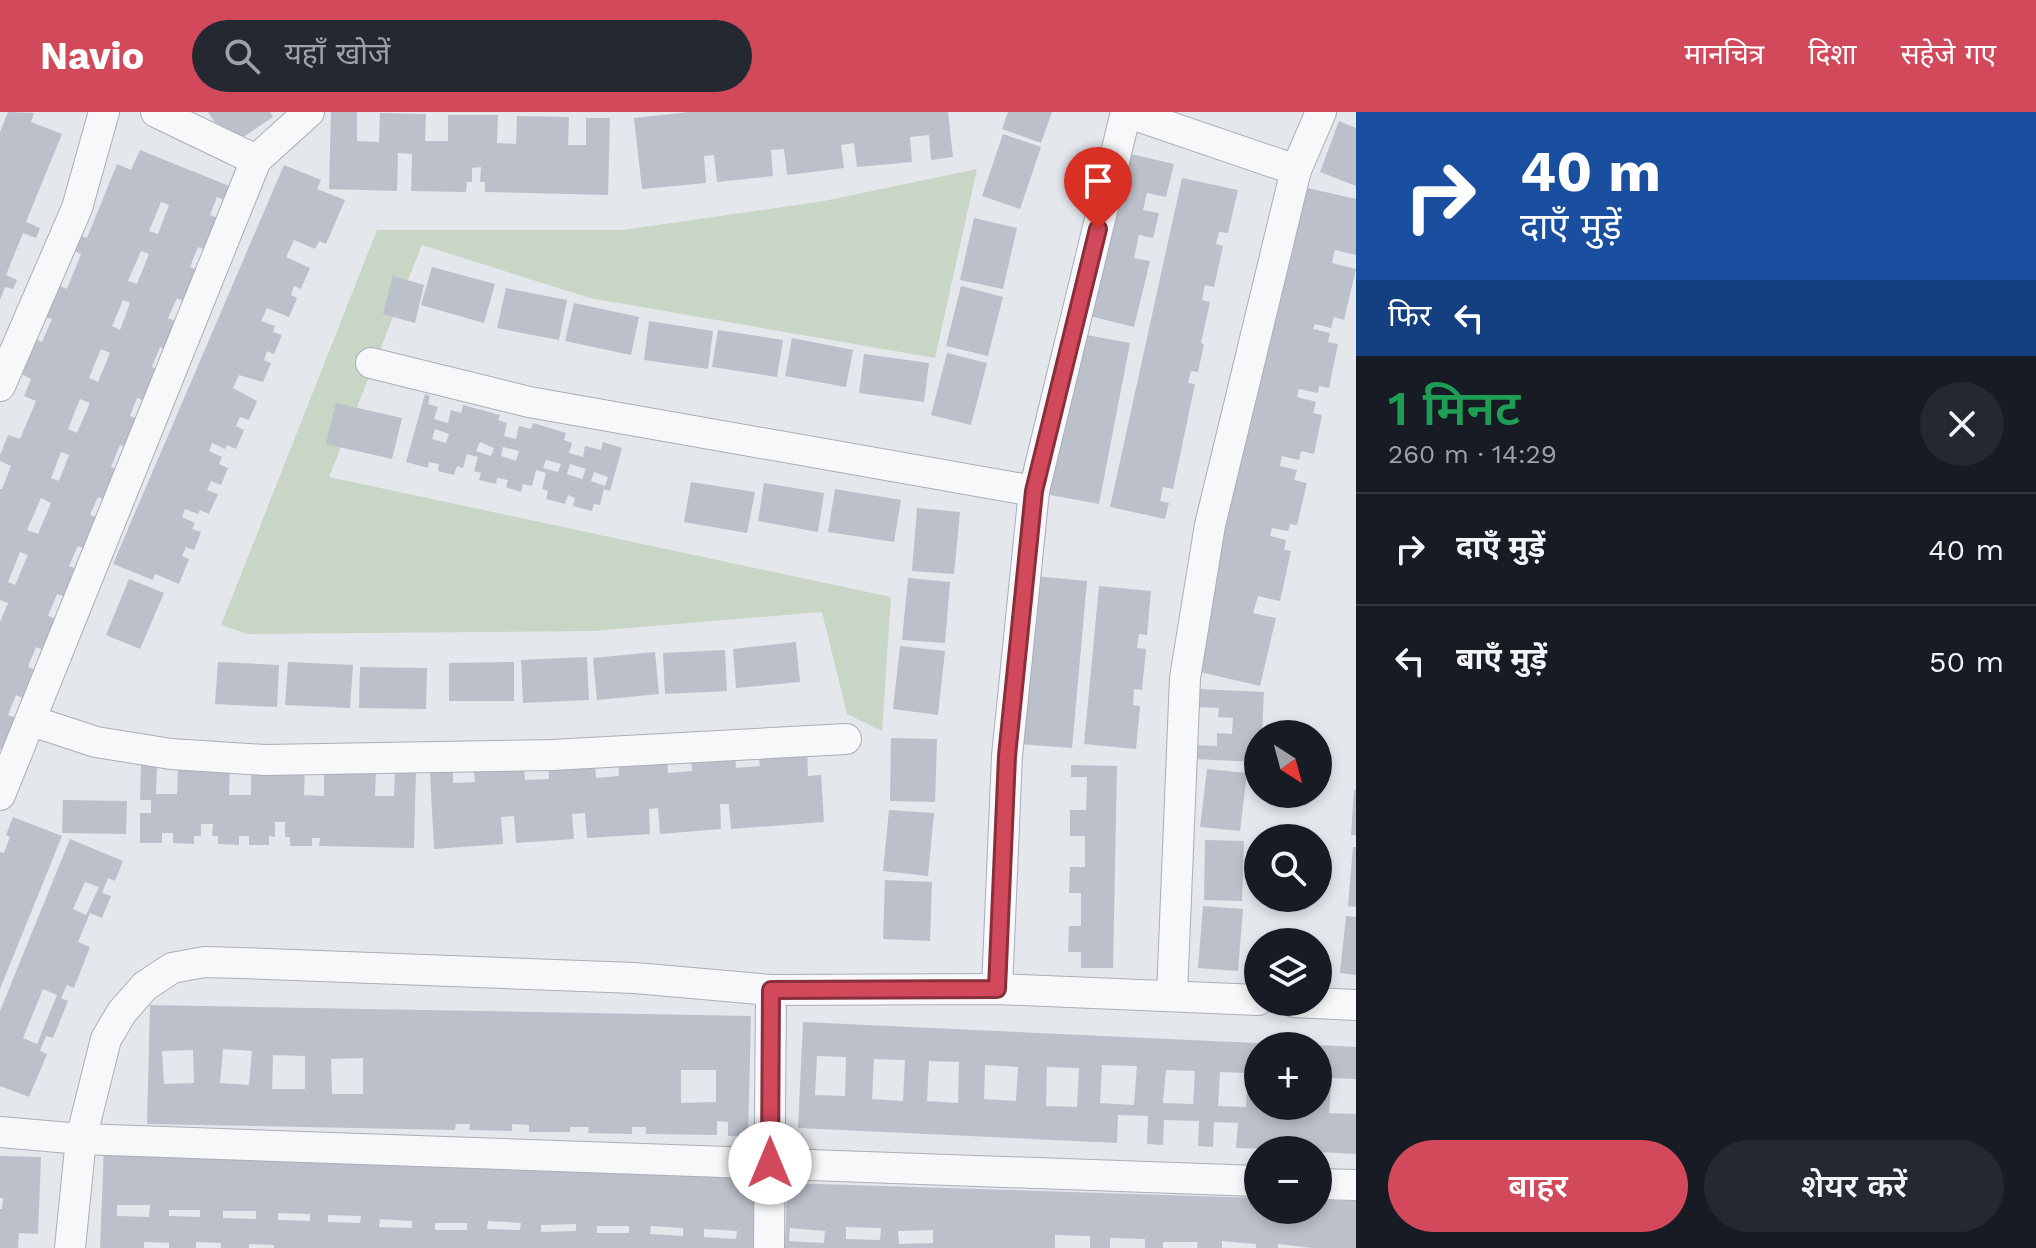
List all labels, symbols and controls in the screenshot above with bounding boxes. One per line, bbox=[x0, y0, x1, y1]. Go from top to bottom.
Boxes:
search box bbox=[192, 20, 752, 92]
text: Navio bbox=[40, 34, 144, 78]
icon: search bbox=[220, 34, 264, 78]
text: यहाँ खोजें bbox=[284, 36, 390, 71]
text: मानचित्र bbox=[1684, 38, 1764, 71]
text: दिशा bbox=[1808, 38, 1857, 71]
text: सहेजे गए bbox=[1901, 38, 1996, 71]
text: 40 m bbox=[1520, 139, 1661, 205]
icon: right bbox=[1388, 144, 1492, 248]
pin bbox=[1064, 147, 1132, 229]
icon: arrive bbox=[1076, 159, 1120, 203]
text: दाएँ मुड़ें bbox=[1520, 206, 1621, 248]
icon: left bbox=[1447, 296, 1491, 340]
text: फिर bbox=[1388, 298, 1431, 333]
text: 1 मिनट bbox=[1388, 380, 1520, 437]
button: close bbox=[1920, 382, 2004, 466]
text: 260 m · 14:29 bbox=[1388, 439, 1557, 469]
icon: right bbox=[1388, 527, 1432, 571]
text: दाएँ मुड़ें bbox=[1456, 529, 1545, 564]
text: 40 m bbox=[1928, 532, 2004, 567]
icon: left bbox=[1388, 639, 1432, 683]
text: बाएँ मुड़ें bbox=[1456, 641, 1547, 676]
text: 50 m bbox=[1929, 644, 2004, 679]
north arrow bbox=[1244, 720, 1332, 808]
map controls bbox=[1244, 720, 1332, 1224]
button: search bbox=[1244, 824, 1332, 912]
button: layers bbox=[1244, 928, 1332, 1016]
button: + bbox=[1244, 1032, 1332, 1120]
position arrow bbox=[728, 1121, 812, 1205]
button: − bbox=[1244, 1136, 1332, 1224]
button: बाहर bbox=[1388, 1140, 1688, 1232]
button: शेयर करें bbox=[1704, 1140, 2004, 1232]

